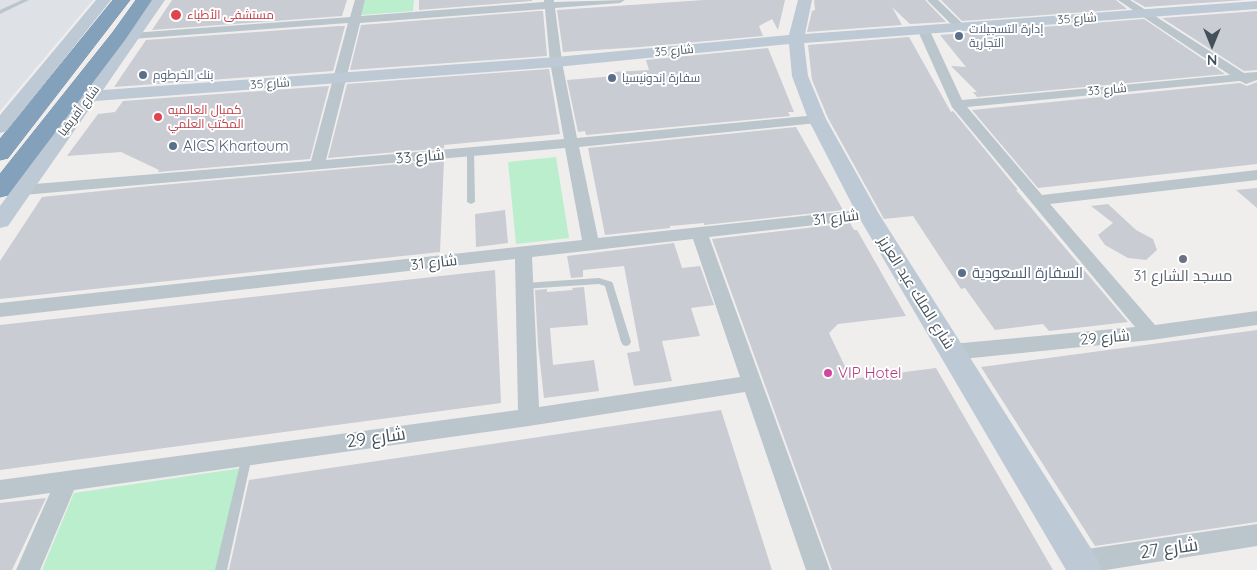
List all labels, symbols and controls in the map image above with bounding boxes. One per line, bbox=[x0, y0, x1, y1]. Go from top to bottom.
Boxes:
marker: مستشفی الأطباء bbox=[169, 8, 183, 22]
place label: مستشفی الأطباء bbox=[187, 8, 274, 22]
street label: شارع 35 bbox=[1057, 10, 1097, 28]
north arrow bbox=[1187, 20, 1237, 70]
place label: إدارة التسجيلات التجارية bbox=[969, 22, 1043, 50]
marker: إدارة التسجيلات التجارية bbox=[953, 30, 965, 42]
street label: شارع 35 bbox=[654, 42, 694, 60]
text: N bbox=[1207, 51, 1217, 69]
place label: بنك الخرطوم bbox=[153, 68, 214, 82]
marker: بنك الخرطوم bbox=[137, 69, 149, 81]
place label: سفارة إندونيسيا bbox=[622, 71, 700, 85]
marker: سفارة إندونيسيا bbox=[606, 72, 618, 84]
street label: شارع 35 bbox=[250, 75, 290, 93]
street label: شارع 33 bbox=[1087, 81, 1127, 99]
street label: شارع أفريقيا bbox=[55, 83, 103, 139]
place label: كمبال العالميه المكتب العلمي bbox=[168, 103, 244, 131]
marker: كمبال العالميه المكتب العلمي bbox=[152, 111, 164, 123]
place label: AICS Khartoum bbox=[183, 137, 289, 155]
marker: AICS Khartoum bbox=[167, 140, 179, 152]
street label: شارع 33 bbox=[395, 146, 445, 168]
street label: شارع 31 bbox=[812, 206, 860, 230]
street label: شارع الملك عبد العزيز bbox=[874, 233, 958, 353]
street label: شارع 31 bbox=[410, 252, 458, 274]
marker: مسجد الشارع 31 bbox=[1177, 253, 1189, 265]
place label: السفارة السعودية bbox=[972, 264, 1083, 282]
marker: السفارة السعودية bbox=[956, 267, 968, 279]
place label: مسجد الشارع 31 bbox=[1134, 267, 1232, 285]
street label: شارع 29 bbox=[1079, 327, 1131, 349]
place label: VIP Hotel bbox=[838, 364, 902, 382]
marker: VIP Hotel bbox=[822, 367, 834, 379]
street label: شارع 29 bbox=[345, 423, 407, 453]
street label: شارع 27 bbox=[1138, 534, 1200, 564]

